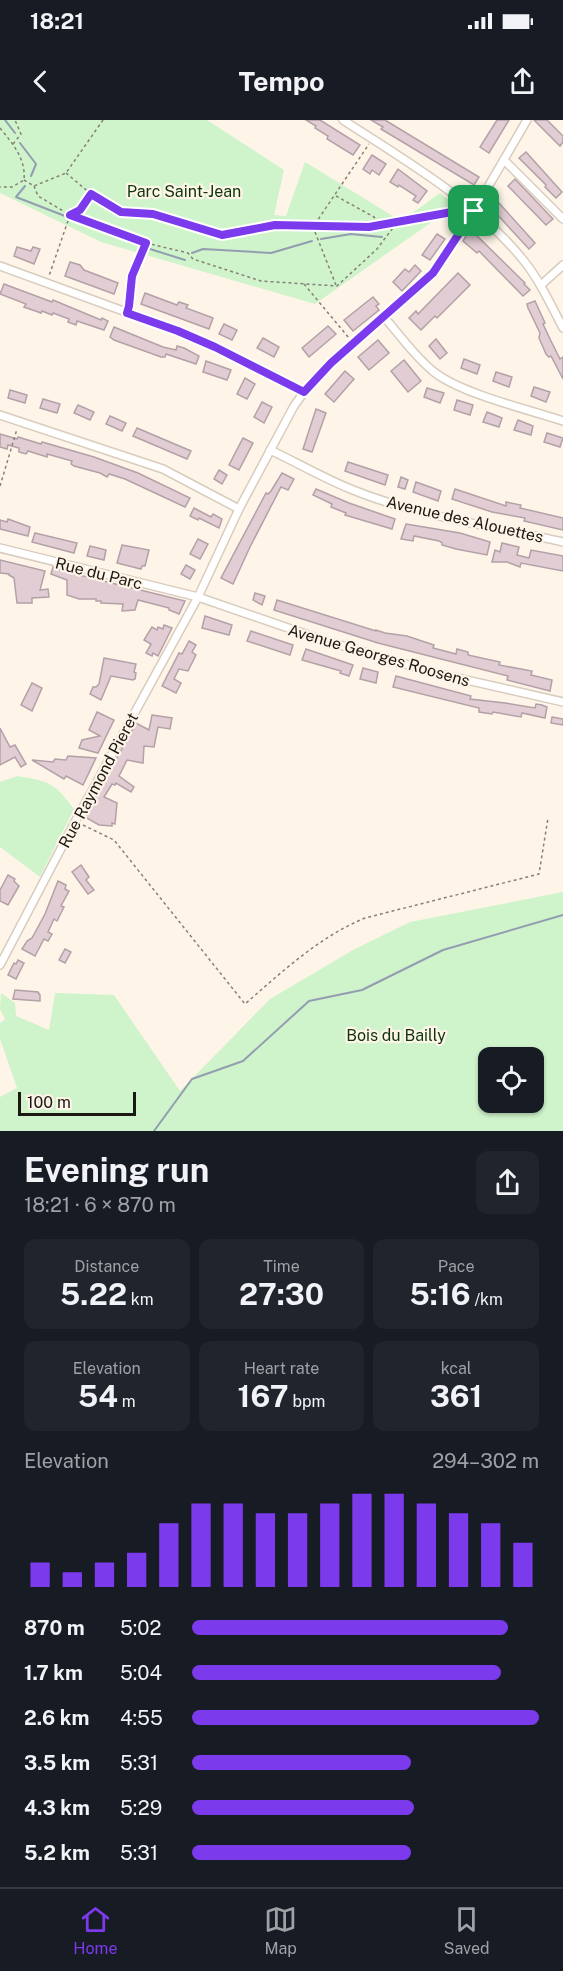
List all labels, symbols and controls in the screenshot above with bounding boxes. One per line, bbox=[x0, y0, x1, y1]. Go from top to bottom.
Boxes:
text: 18:21 bbox=[30, 8, 84, 34]
icon: back bbox=[24, 65, 57, 98]
text: Tempo bbox=[238, 65, 325, 97]
icon: share bbox=[506, 65, 539, 98]
park label: Parc Saint-Jean bbox=[127, 182, 241, 201]
pin bbox=[448, 185, 499, 236]
icon: arrive bbox=[457, 194, 490, 227]
street label: Avenue des Alouettes bbox=[385, 492, 545, 547]
street label: Rue du Parc bbox=[53, 553, 144, 593]
street label: Avenue Georges Roosens bbox=[286, 620, 472, 691]
street label: Rue Raymond Pieret bbox=[55, 709, 142, 851]
park label: Bois du Bailly bbox=[346, 1026, 446, 1045]
map controls bbox=[478, 1047, 544, 1113]
button: locate bbox=[478, 1047, 544, 1113]
scale bar bbox=[18, 1089, 136, 1116]
text: 100 m bbox=[27, 1093, 71, 1112]
text: Evening run bbox=[24, 1151, 209, 1189]
button: share bbox=[476, 1151, 539, 1214]
text: 18:21 · 6 × 870 m bbox=[24, 1193, 176, 1217]
text: Distance bbox=[74, 1257, 139, 1276]
text: Time bbox=[263, 1257, 300, 1276]
text: Pace bbox=[438, 1257, 474, 1276]
text: 5.22 bbox=[60, 1276, 127, 1312]
text: 27:30 bbox=[239, 1276, 324, 1312]
text: 5:16 bbox=[410, 1276, 471, 1312]
text: km bbox=[127, 1290, 154, 1309]
text: /km bbox=[471, 1290, 503, 1309]
text: Elevation bbox=[73, 1359, 141, 1378]
text: Heart rate bbox=[244, 1359, 319, 1378]
text: kcal bbox=[441, 1359, 472, 1378]
text: 54 bbox=[78, 1378, 118, 1414]
text: 167 bbox=[238, 1378, 289, 1414]
text: 361 bbox=[430, 1378, 482, 1414]
text: m bbox=[118, 1392, 136, 1411]
text: bpm bbox=[289, 1392, 325, 1411]
text: Elevation bbox=[24, 1449, 109, 1473]
text: 294–302 m bbox=[432, 1449, 539, 1473]
text: 870 m bbox=[24, 1616, 85, 1640]
text: 5:02 bbox=[120, 1616, 161, 1640]
text: 1.7 km bbox=[24, 1661, 83, 1685]
text: 5:04 bbox=[120, 1661, 162, 1685]
text: 2.6 km bbox=[24, 1706, 89, 1730]
text: 4:55 bbox=[120, 1706, 163, 1730]
text: 3.5 km bbox=[24, 1751, 90, 1775]
text: 5:31 bbox=[120, 1751, 158, 1775]
text: 4.3 km bbox=[24, 1796, 90, 1820]
text: 5:29 bbox=[120, 1796, 162, 1820]
text: 5.2 km bbox=[24, 1841, 90, 1865]
text: 5:31 bbox=[120, 1841, 158, 1865]
tab: Home bbox=[73, 1903, 117, 1958]
tab: Map bbox=[264, 1903, 297, 1958]
tab: Saved bbox=[444, 1903, 490, 1958]

